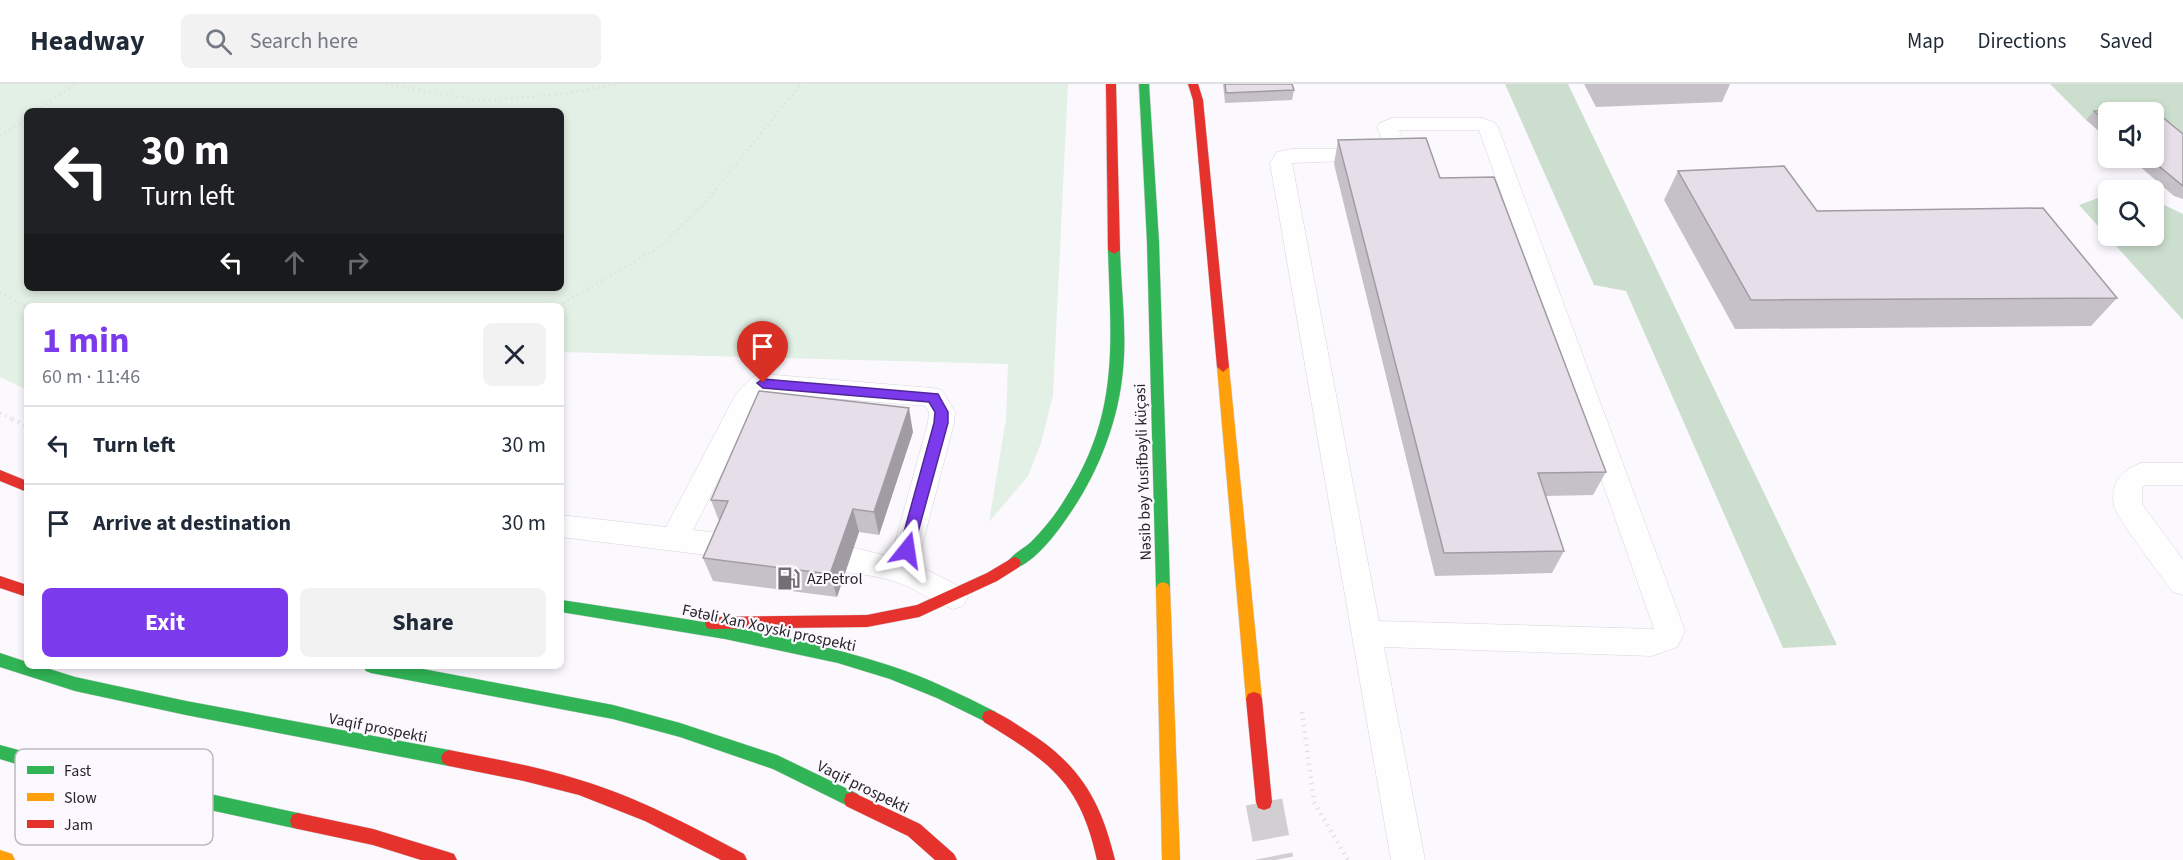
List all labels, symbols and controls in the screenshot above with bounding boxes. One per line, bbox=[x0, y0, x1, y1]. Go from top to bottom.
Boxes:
search box bbox=[181, 14, 601, 68]
text: Headway bbox=[30, 21, 145, 61]
icon: search bbox=[202, 25, 235, 58]
text: Search here bbox=[250, 25, 358, 57]
text: Map bbox=[1907, 26, 1945, 56]
text: Directions bbox=[1978, 26, 2066, 56]
text: Saved bbox=[2099, 26, 2153, 56]
map controls bbox=[2098, 102, 2164, 246]
button: sound bbox=[2098, 102, 2164, 168]
text: 30 m bbox=[141, 121, 230, 181]
icon: left bbox=[42, 132, 120, 210]
text: Turn left bbox=[141, 177, 235, 216]
button: search bbox=[2098, 180, 2164, 246]
icon: left bbox=[215, 246, 248, 279]
icon: ahead bbox=[278, 246, 311, 279]
icon: right bbox=[341, 246, 374, 279]
text: 1 min bbox=[42, 315, 130, 366]
pin bbox=[737, 321, 788, 383]
button: close bbox=[483, 323, 546, 386]
icon: arrive bbox=[746, 330, 779, 363]
text: 60 m · 11:46 bbox=[42, 363, 140, 391]
street label: Nəsib bəy Yusifbəyli küçəsi bbox=[1129, 383, 1157, 561]
icon: left bbox=[42, 429, 75, 462]
text: Turn left bbox=[93, 429, 175, 461]
text: 30 m bbox=[501, 429, 546, 461]
icon: arrive bbox=[42, 507, 75, 540]
text: Arrive at destination bbox=[93, 507, 291, 539]
text: 30 m bbox=[501, 507, 546, 539]
position arrow bbox=[875, 518, 939, 582]
fuel station icon: AzPetrol bbox=[776, 566, 802, 592]
place label: AzPetrol bbox=[807, 568, 863, 590]
button: Exit bbox=[42, 588, 288, 657]
button: Share bbox=[300, 588, 546, 657]
street label: Fətəli Xan Xoyski prospekti bbox=[680, 599, 858, 657]
street label: Vaqif prospekti bbox=[327, 708, 429, 748]
legend bbox=[15, 749, 213, 845]
street label: Vaqif prospekti bbox=[813, 755, 913, 819]
text: Fast bbox=[64, 760, 92, 782]
text: Slow bbox=[64, 787, 97, 809]
text: Jam bbox=[64, 814, 93, 836]

